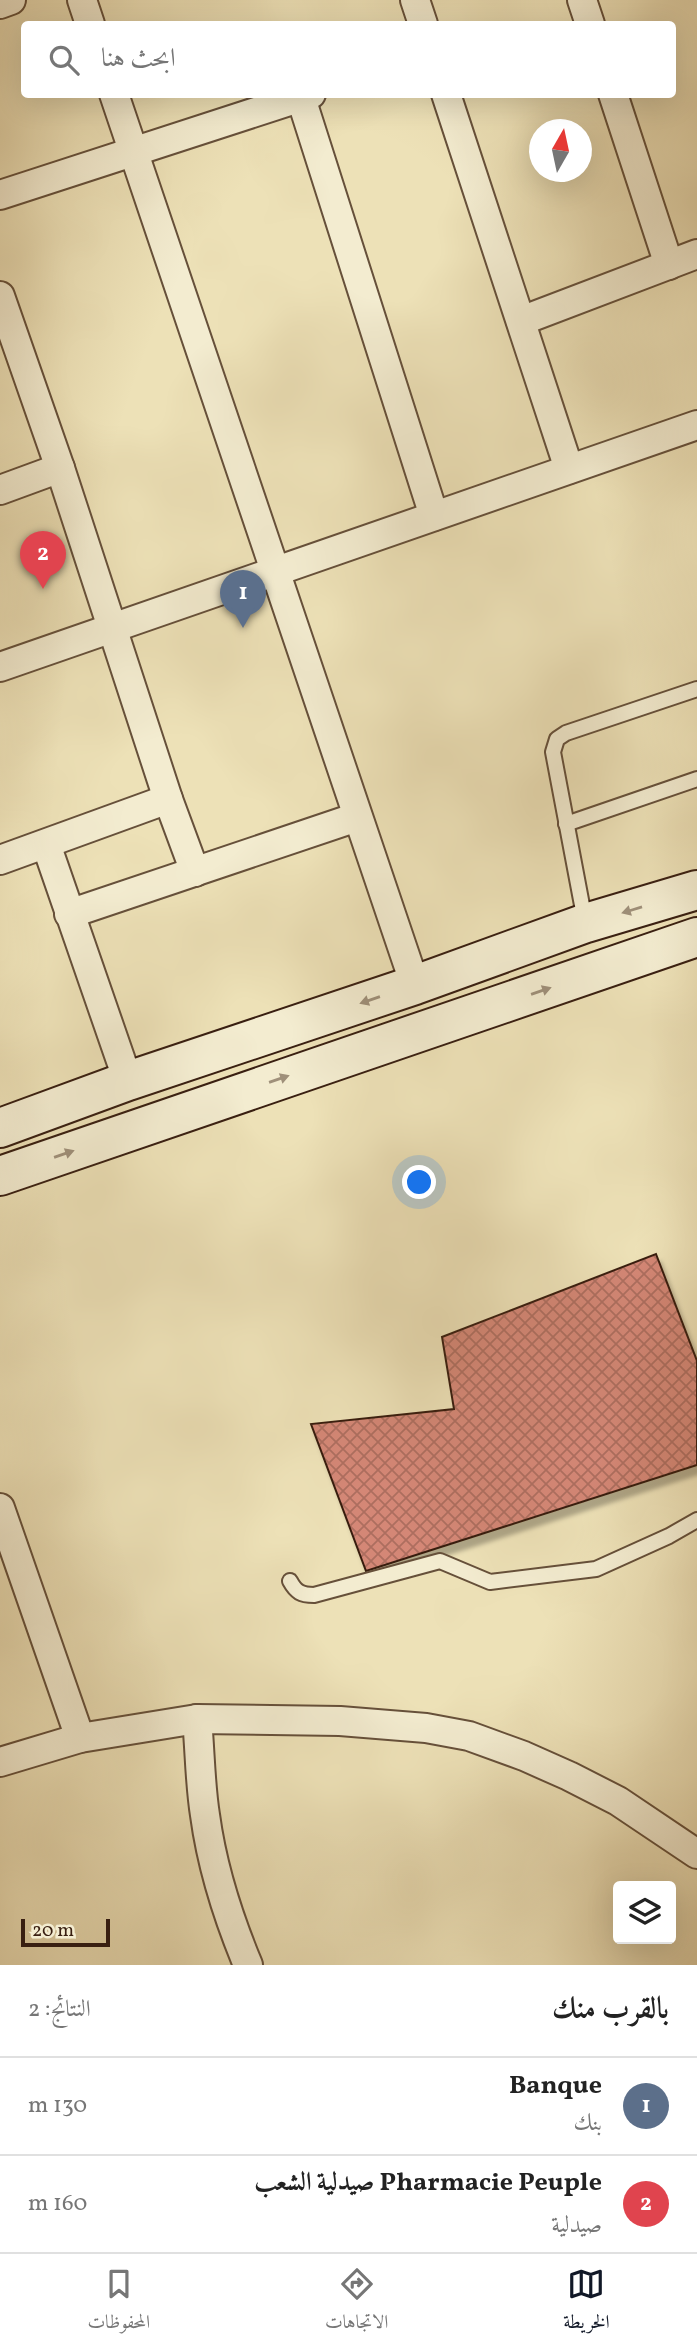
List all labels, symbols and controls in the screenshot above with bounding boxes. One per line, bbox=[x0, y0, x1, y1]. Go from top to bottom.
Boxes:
search box bbox=[21, 21, 676, 98]
icon: search bbox=[45, 41, 83, 79]
text: ابحث هنا bbox=[101, 41, 176, 77]
north arrow bbox=[529, 119, 592, 182]
pin: 2 bbox=[20, 531, 66, 589]
pin: 1 bbox=[220, 570, 266, 628]
one-way arrow bbox=[621, 905, 642, 915]
one-way arrow bbox=[531, 985, 552, 996]
one-way arrow bbox=[360, 995, 381, 1006]
one-way arrow bbox=[269, 1073, 290, 1084]
one-way arrow bbox=[54, 1148, 75, 1159]
your location bbox=[402, 1165, 436, 1199]
map controls bbox=[613, 1881, 676, 1944]
button: layers bbox=[613, 1881, 676, 1944]
scale bar bbox=[21, 1916, 110, 1948]
text: 20 m bbox=[32, 1918, 74, 1944]
text: بالقرب منك bbox=[552, 1989, 669, 2031]
text: النتائج: 2 bbox=[28, 1994, 91, 2026]
text: Banque bbox=[509, 2068, 602, 2104]
text: 130 m bbox=[28, 2090, 87, 2122]
text: 1 bbox=[641, 2090, 651, 2122]
text: بنك bbox=[574, 2108, 602, 2140]
text: Pharmacie Peuple صيدلية الشعب bbox=[254, 2165, 602, 2201]
text: 160 m bbox=[28, 2188, 87, 2220]
text: 2 bbox=[640, 2188, 652, 2220]
text: صيدلية bbox=[551, 2210, 602, 2242]
tab: المحفوظات bbox=[87, 2265, 150, 2340]
tab: الاتجاهات bbox=[325, 2265, 388, 2340]
tab: الخريطة bbox=[563, 2265, 610, 2340]

